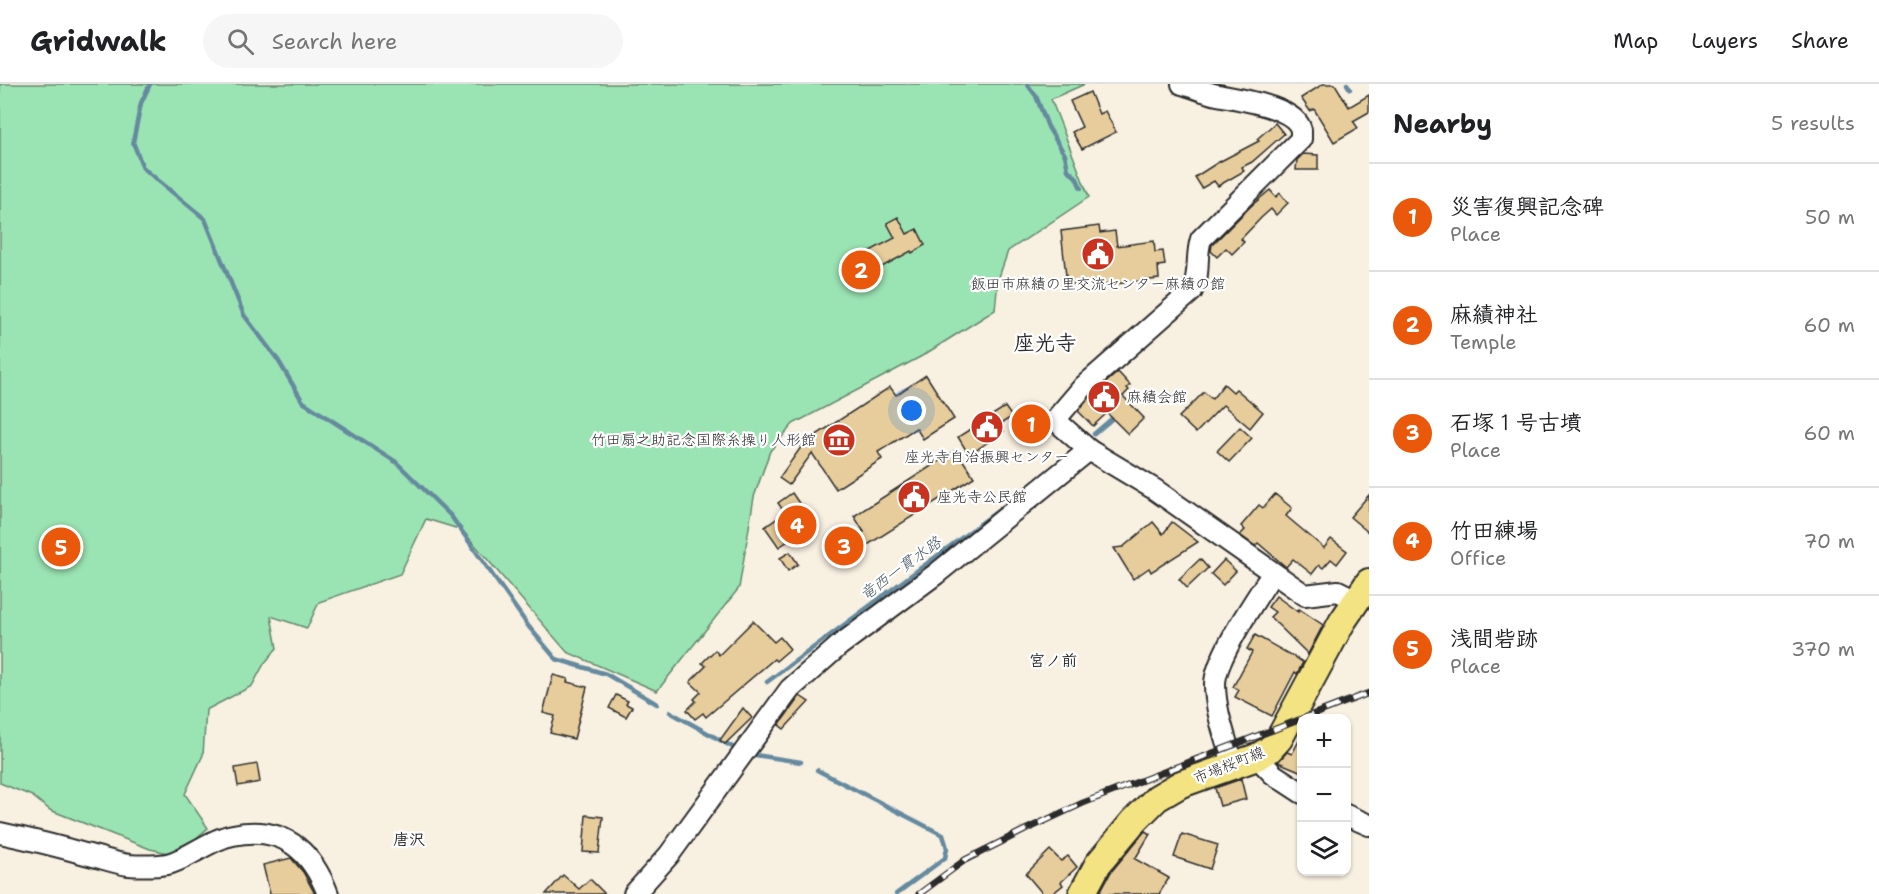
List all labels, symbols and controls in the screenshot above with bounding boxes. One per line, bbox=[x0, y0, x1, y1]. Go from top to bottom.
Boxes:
search box bbox=[203, 14, 623, 68]
text: Gridwalk bbox=[30, 22, 167, 60]
icon: search bbox=[224, 25, 257, 58]
text: Search here bbox=[272, 27, 398, 56]
text: Map bbox=[1613, 27, 1658, 55]
text: Layers bbox=[1691, 27, 1758, 55]
text: Share bbox=[1791, 27, 1849, 55]
text: Nearby bbox=[1393, 106, 1492, 141]
text: 5 results bbox=[1771, 110, 1855, 136]
text: 災害復興記念碑 bbox=[1450, 192, 1604, 221]
text: 1 bbox=[1408, 204, 1417, 230]
text: 50 m bbox=[1805, 204, 1855, 230]
text: Place bbox=[1450, 221, 1501, 247]
public building icon: 飯田市麻績の里交流センター麻績の館 bbox=[1080, 236, 1116, 272]
pin: 2 bbox=[842, 248, 880, 292]
place label: 飯田市麻績の里交流センター麻績の館 bbox=[971, 274, 1225, 294]
text: 麻績神社 bbox=[1450, 300, 1538, 329]
text: 2 bbox=[1406, 312, 1420, 338]
text: 60 m bbox=[1803, 312, 1855, 338]
district label: 座光寺 bbox=[1014, 329, 1077, 357]
text: Temple bbox=[1450, 329, 1517, 355]
public building icon: 麻績会館 bbox=[1086, 379, 1122, 415]
place label: 麻績会館 bbox=[1127, 387, 1187, 407]
your location bbox=[897, 396, 926, 425]
pin: 1 bbox=[1012, 402, 1050, 446]
text: 石塚１号古墳 bbox=[1450, 408, 1582, 437]
public building icon: 座光寺自治振興センター bbox=[969, 409, 1005, 445]
text: 3 bbox=[1406, 420, 1420, 446]
text: 60 m bbox=[1803, 420, 1855, 446]
museum icon: 竹田扇之助記念国際糸操り人形館 bbox=[821, 422, 857, 458]
place label: 竹田扇之助記念国際糸操り人形館 bbox=[591, 430, 816, 450]
text: Place bbox=[1450, 437, 1501, 463]
place label: 座光寺自治振興センター bbox=[905, 447, 1069, 467]
public building icon: 座光寺公民館 bbox=[896, 479, 932, 515]
place label: 座光寺公民館 bbox=[937, 487, 1027, 507]
pin: 4 bbox=[778, 502, 816, 548]
text: 竹田練場 bbox=[1450, 516, 1538, 545]
pin: 5 bbox=[42, 524, 80, 570]
pin: 3 bbox=[824, 524, 864, 568]
text: 4 bbox=[1406, 528, 1420, 554]
text: 70 m bbox=[1803, 528, 1855, 554]
water label: 竜西一貫水路 bbox=[855, 531, 946, 605]
text: Office bbox=[1450, 545, 1506, 571]
text: 浅間砦跡 bbox=[1450, 624, 1538, 653]
text: 5 bbox=[1406, 636, 1419, 662]
text: 370 m bbox=[1791, 636, 1855, 662]
district label: 宮ノ前 bbox=[1029, 650, 1077, 671]
text: Place bbox=[1450, 653, 1501, 679]
map controls bbox=[1297, 714, 1351, 876]
button: + bbox=[1297, 714, 1351, 768]
street label: 市場桜町線 bbox=[1190, 742, 1268, 788]
button: − bbox=[1297, 768, 1351, 822]
button: layers bbox=[1297, 822, 1351, 876]
district label: 唐沢 bbox=[393, 829, 425, 850]

